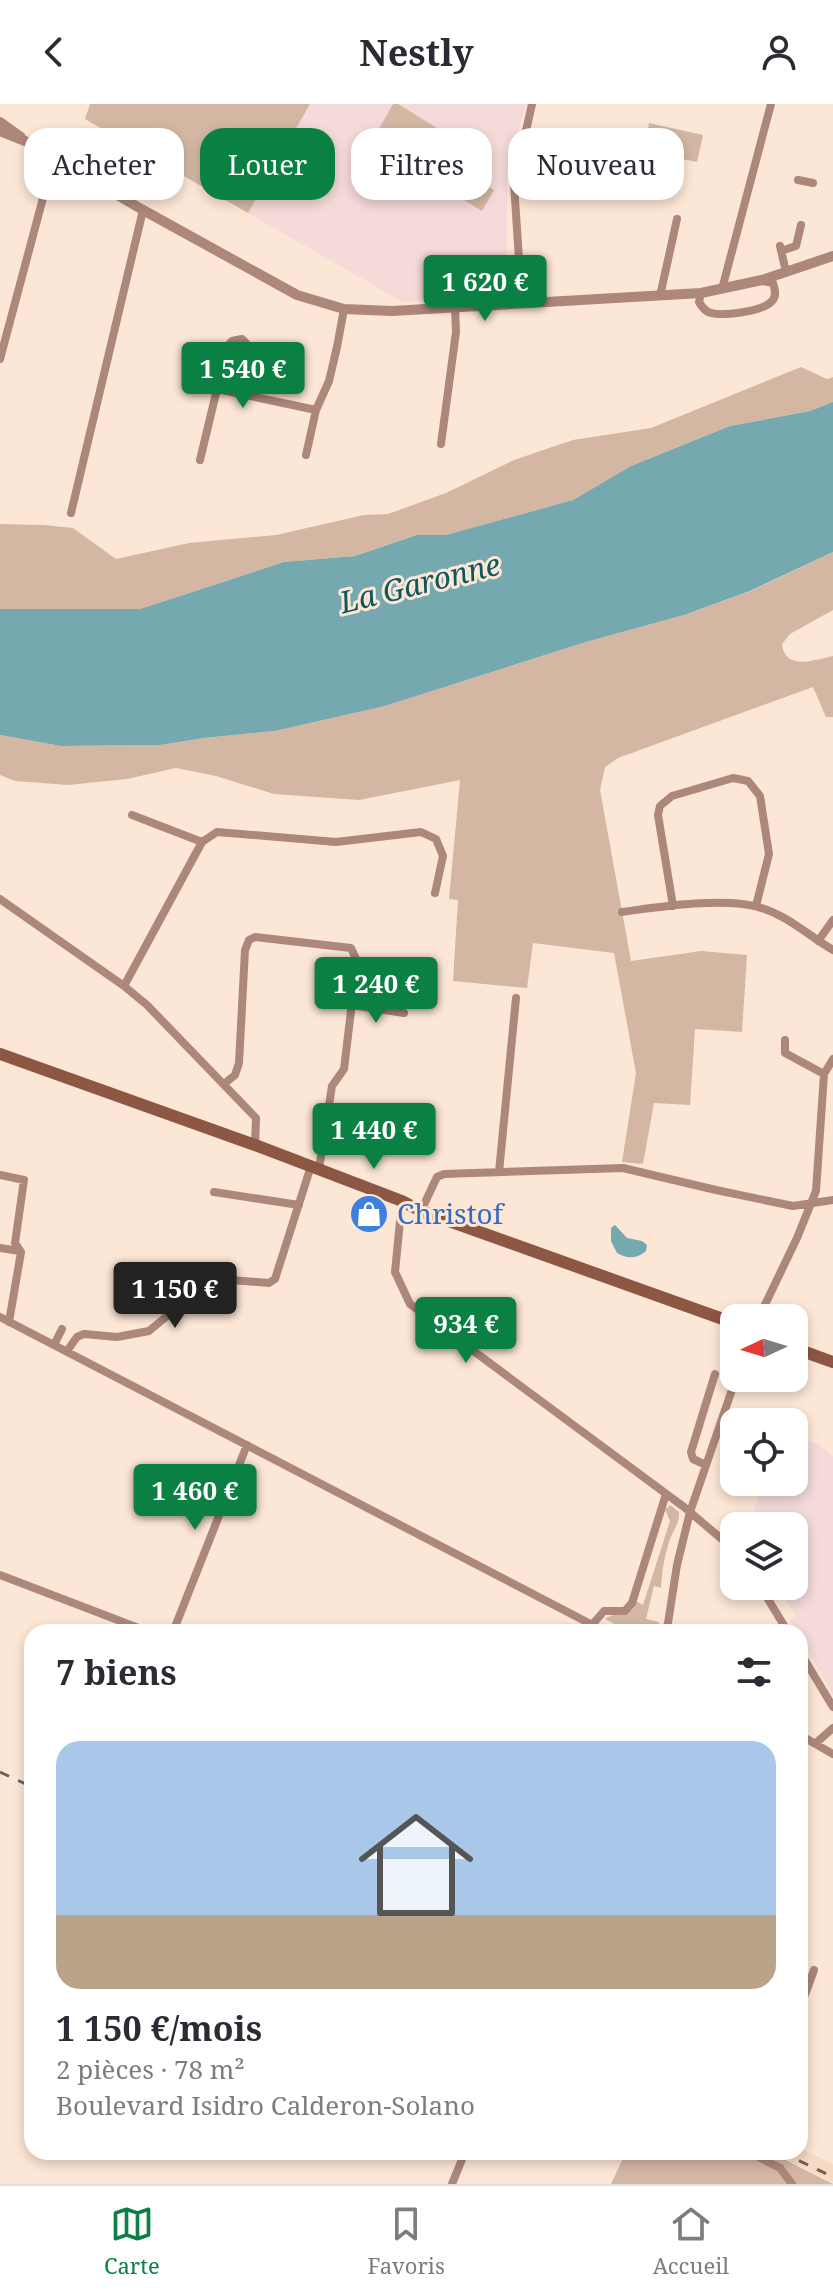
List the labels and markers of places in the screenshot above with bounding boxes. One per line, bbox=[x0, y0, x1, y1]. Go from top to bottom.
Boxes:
pin: 1 620 € bbox=[411, 255, 559, 323]
pin: 1 540 € bbox=[169, 342, 317, 410]
pin: 1 240 € bbox=[302, 957, 450, 1025]
pin: 1 440 € bbox=[300, 1103, 448, 1171]
shop icon: Christof bbox=[348, 1193, 390, 1235]
place label: Christof bbox=[397, 1194, 506, 1232]
pin: 1 150 € bbox=[101, 1262, 249, 1330]
pin: 934 € bbox=[410, 1297, 522, 1365]
pin: 1 460 € bbox=[121, 1464, 269, 1532]

